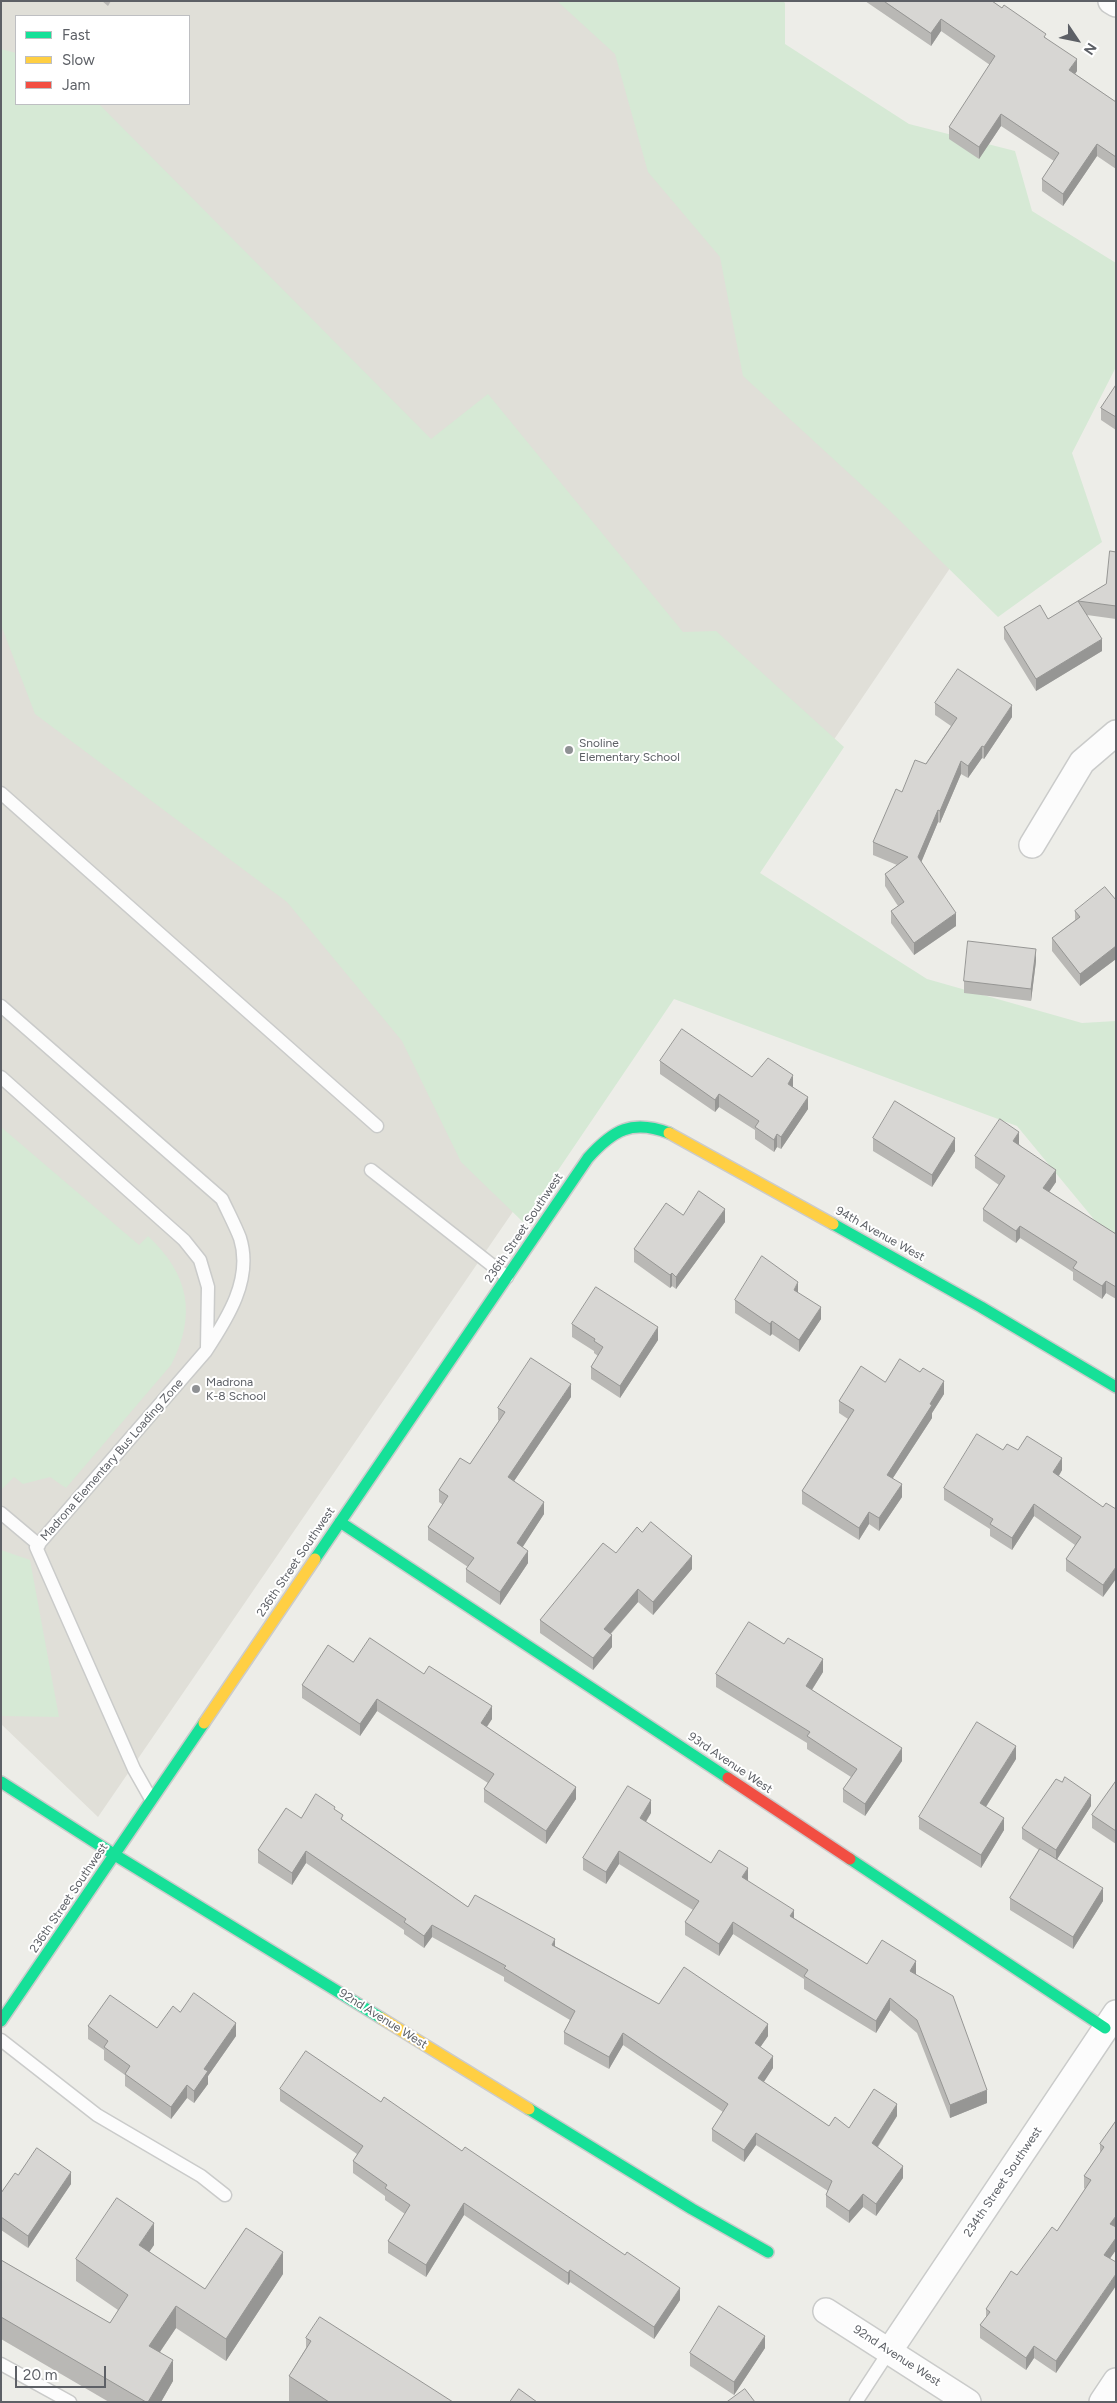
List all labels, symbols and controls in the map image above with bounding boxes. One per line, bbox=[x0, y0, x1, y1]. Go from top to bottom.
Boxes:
legend bbox=[15, 15, 190, 105]
north arrow bbox=[1052, 15, 1102, 65]
text: Fast bbox=[62, 26, 90, 44]
text: N bbox=[1080, 39, 1100, 58]
text: Slow bbox=[62, 51, 95, 69]
text: Jam bbox=[62, 76, 90, 94]
place label: Snoline Elementary School bbox=[579, 736, 680, 764]
marker: Snoline Elementary School bbox=[563, 744, 575, 756]
street label: 236th Street Southwest bbox=[482, 1171, 566, 1285]
street label: 94th Avenue West bbox=[833, 1204, 927, 1264]
place label: Madrona K-8 School bbox=[206, 1375, 266, 1403]
street label: Madrona Elementary Bus Loading Zone bbox=[38, 1376, 186, 1544]
marker: Madrona K-8 School bbox=[190, 1383, 202, 1395]
street label: 236th Street Southwest bbox=[254, 1505, 338, 1619]
street label: 93rd Avenue West bbox=[685, 1729, 775, 1797]
street label: 236th Street Southwest bbox=[27, 1841, 111, 1955]
street label: 92nd Avenue West bbox=[336, 1986, 430, 2052]
street label: 234th Street Southwest bbox=[961, 2124, 1045, 2240]
street label: 92nd Avenue West bbox=[851, 2322, 943, 2390]
scale bar bbox=[18, 2356, 109, 2388]
text: 20 m bbox=[23, 2366, 57, 2384]

